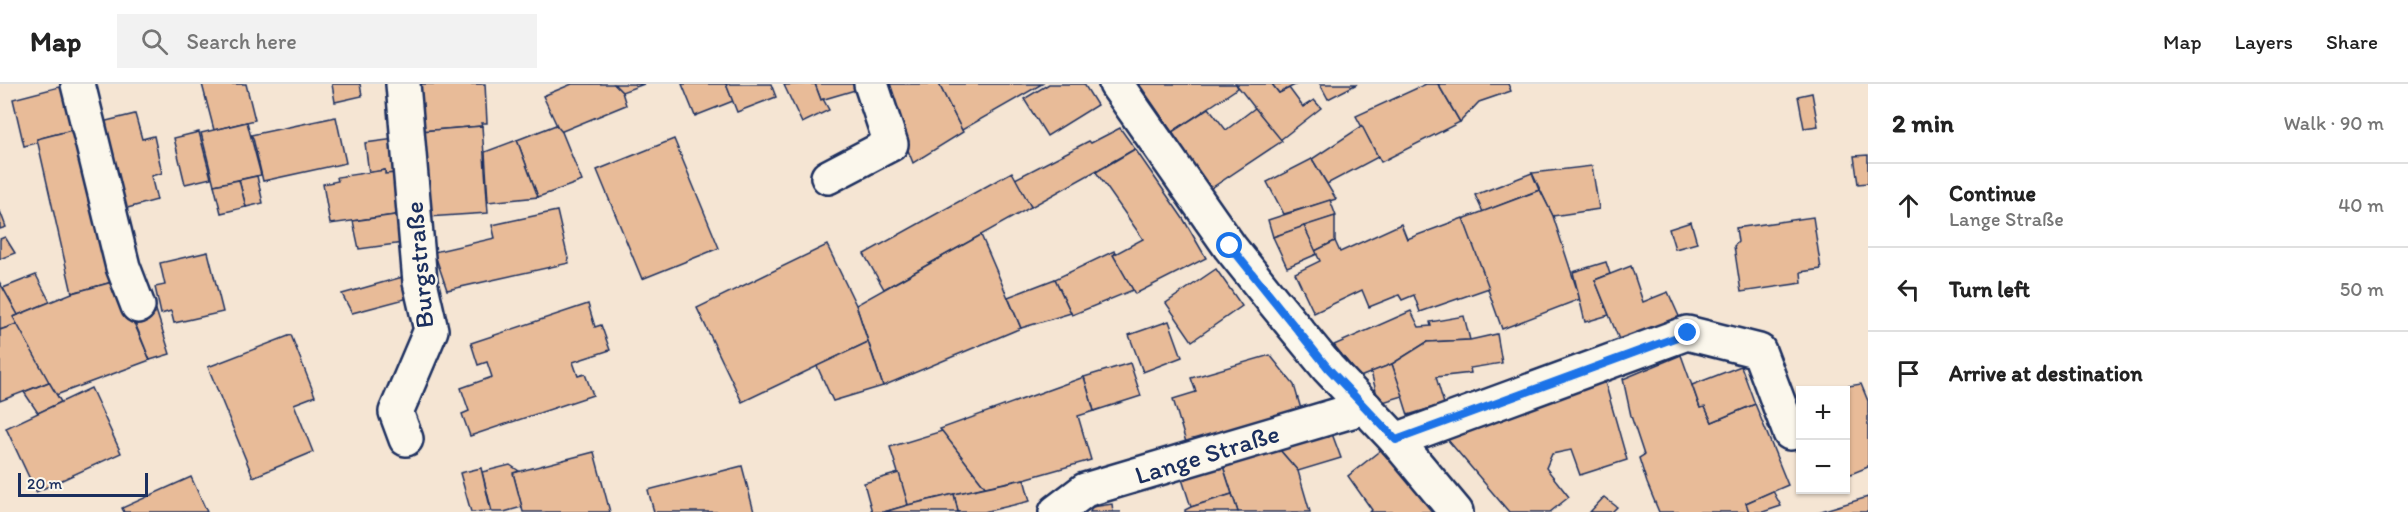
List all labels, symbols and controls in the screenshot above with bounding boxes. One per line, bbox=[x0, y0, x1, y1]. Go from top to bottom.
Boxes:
search box bbox=[117, 14, 537, 68]
text: Map bbox=[30, 24, 81, 58]
icon: search bbox=[138, 25, 171, 58]
text: Search here bbox=[186, 28, 297, 55]
text: Map bbox=[2163, 29, 2202, 54]
text: Layers bbox=[2235, 29, 2293, 54]
text: Share bbox=[2326, 29, 2378, 54]
text: 2 min bbox=[1892, 107, 1954, 139]
text: Walk · 90 m bbox=[2283, 111, 2384, 135]
text: Continue bbox=[1949, 180, 2036, 207]
icon: ahead bbox=[1892, 189, 1925, 222]
text: 40 m bbox=[2338, 193, 2384, 217]
street label: Burgstraße bbox=[398, 200, 440, 330]
text: Lange Straße bbox=[1949, 207, 2064, 231]
route start bbox=[1216, 232, 1242, 258]
icon: left bbox=[1892, 273, 1925, 306]
text: Turn left bbox=[1949, 276, 2030, 303]
text: 50 m bbox=[2340, 277, 2384, 301]
route end bbox=[1674, 319, 1700, 345]
icon: arrive bbox=[1892, 357, 1925, 390]
text: Arrive at destination bbox=[1949, 360, 2143, 387]
map controls bbox=[1796, 386, 1850, 494]
button: + bbox=[1796, 386, 1850, 440]
street label: Lange Straße bbox=[1131, 417, 1283, 491]
button: − bbox=[1796, 440, 1850, 494]
scale bar bbox=[18, 470, 148, 498]
text: 20 m bbox=[27, 474, 62, 493]

